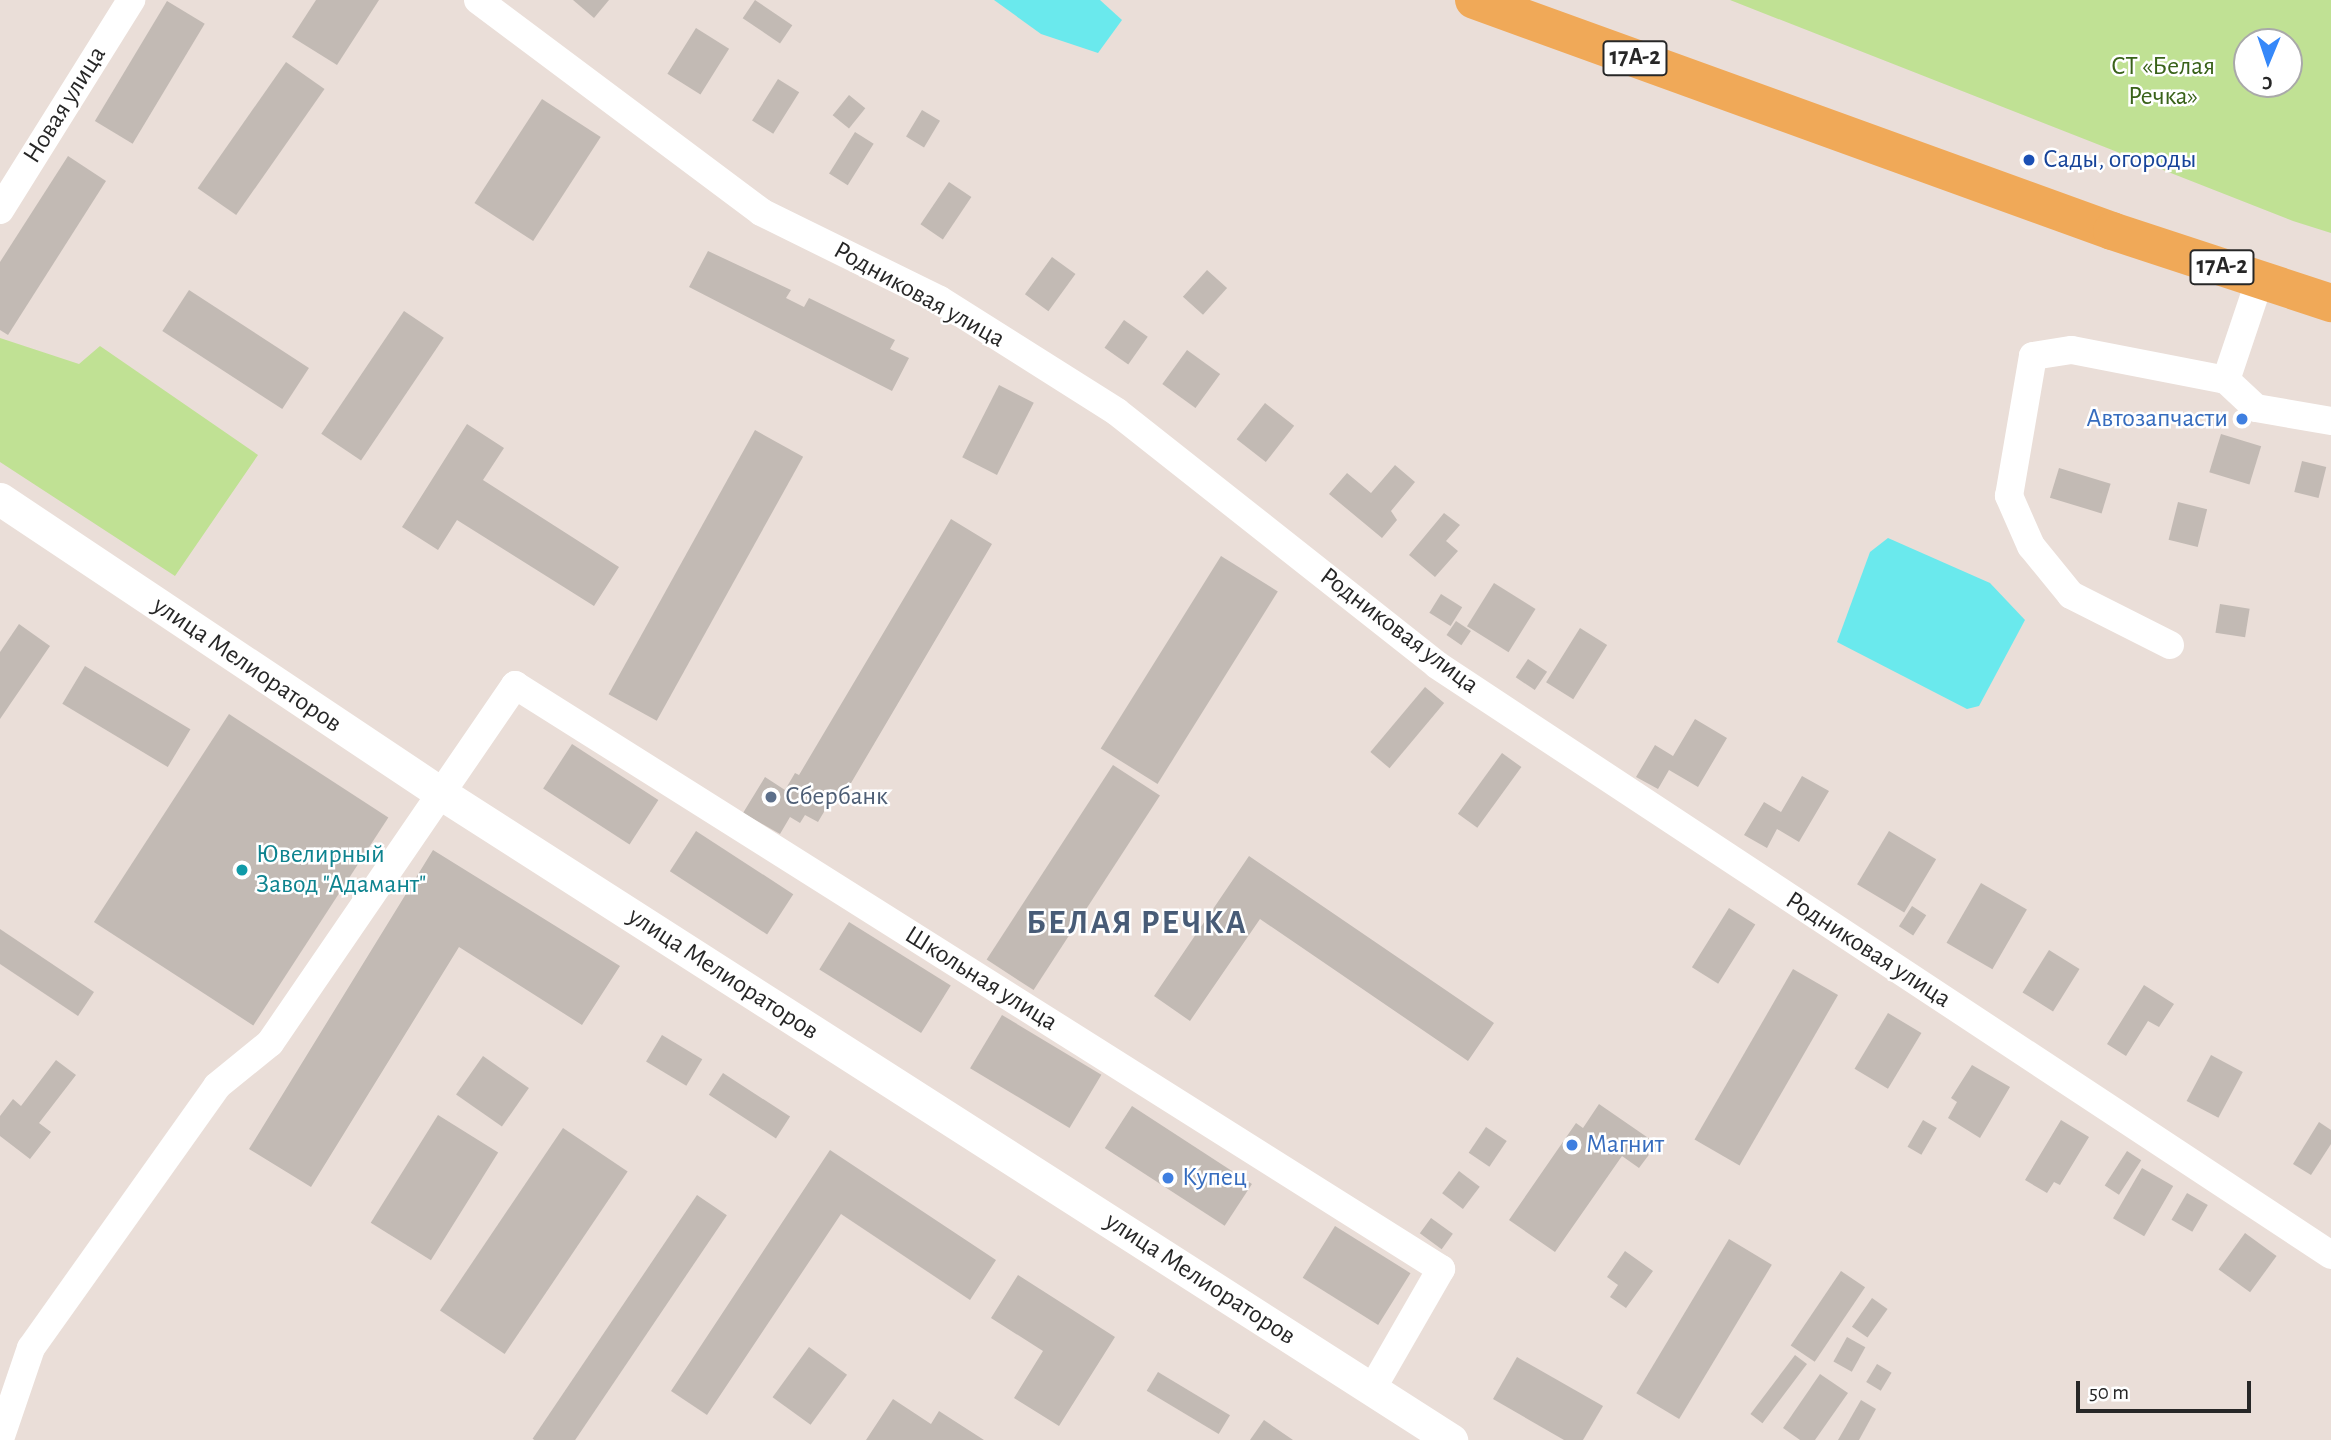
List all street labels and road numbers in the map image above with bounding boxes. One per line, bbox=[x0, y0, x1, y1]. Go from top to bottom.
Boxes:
road number: 17А-2 bbox=[1602, 38, 1668, 78]
street label: Новая улица bbox=[17, 41, 113, 169]
street label: Родниковая улица bbox=[828, 235, 1010, 355]
road number: 17А-2 bbox=[2189, 246, 2255, 288]
street label: Родниковая улица bbox=[1313, 561, 1485, 701]
street label: улица Мелиораторов bbox=[147, 590, 347, 740]
street label: Родниковая улица bbox=[1779, 885, 1957, 1015]
street label: улица Мелиораторов bbox=[622, 901, 824, 1047]
street label: Школьная улица bbox=[899, 920, 1063, 1038]
street label: улица Мелиораторов bbox=[1099, 1206, 1301, 1352]

